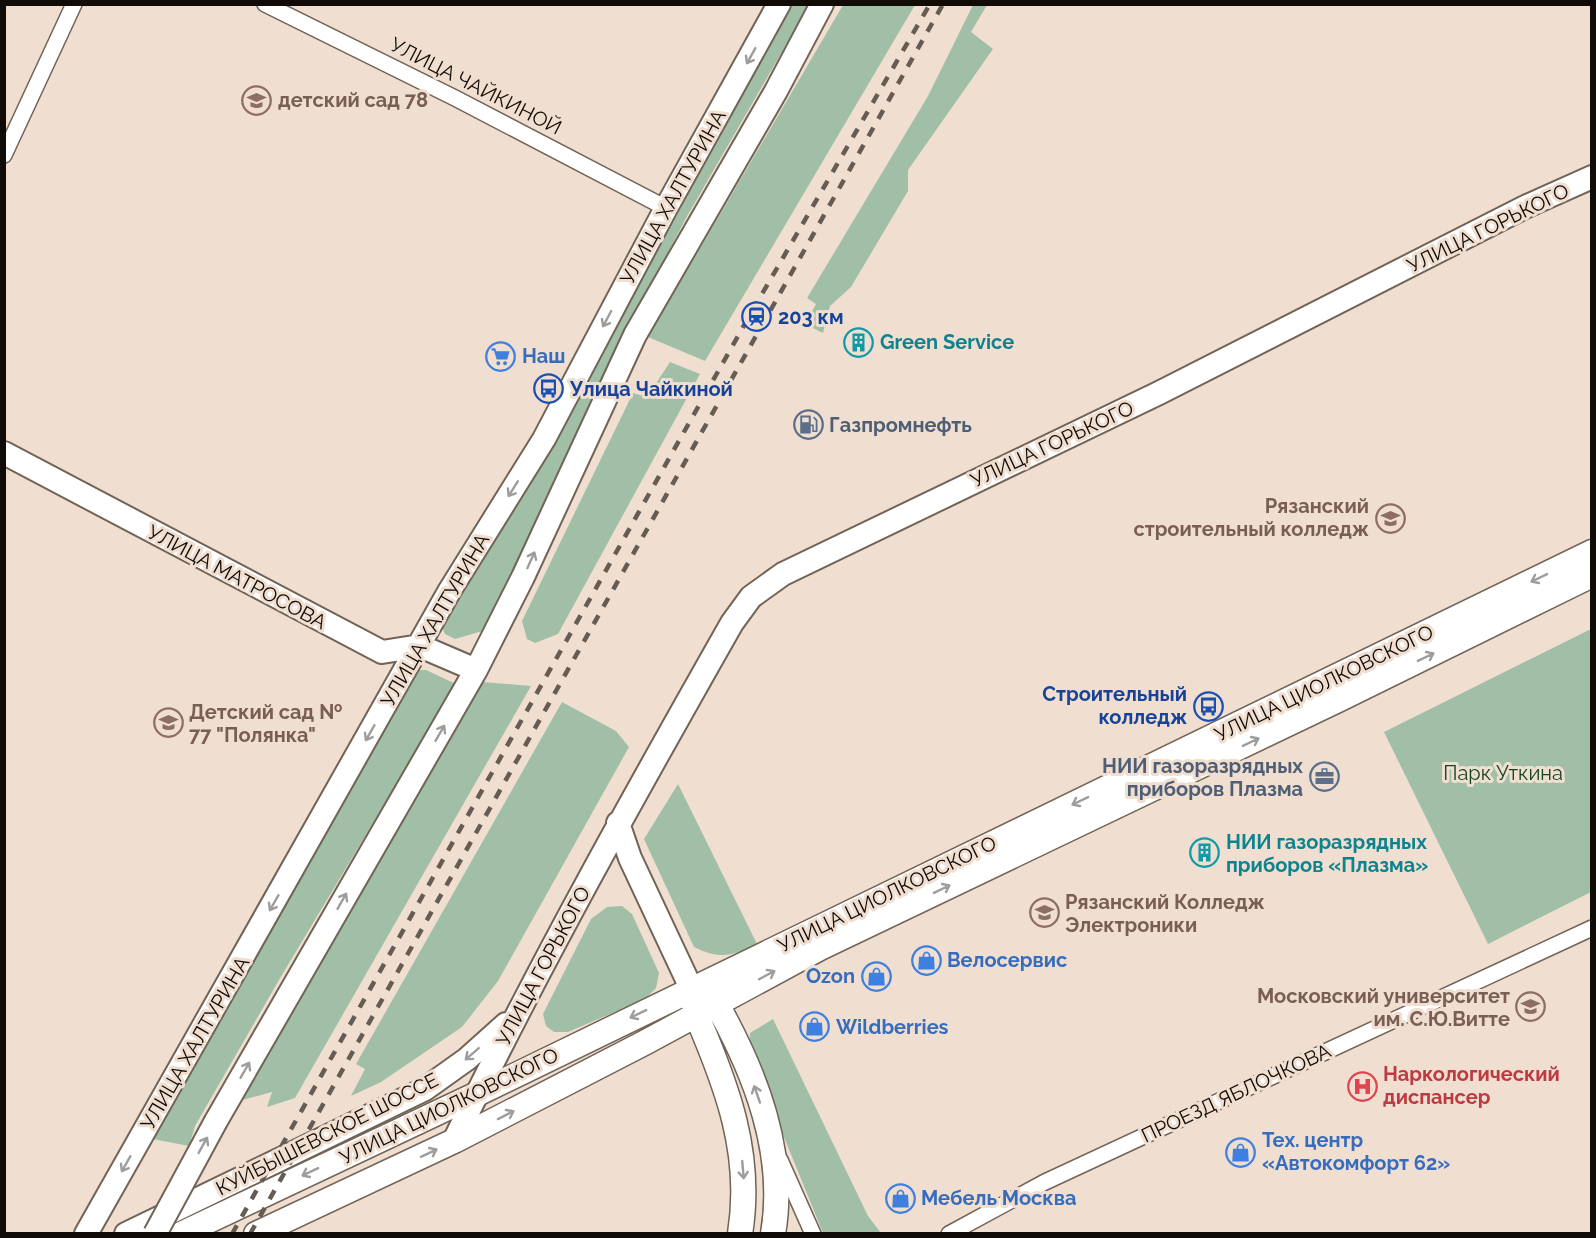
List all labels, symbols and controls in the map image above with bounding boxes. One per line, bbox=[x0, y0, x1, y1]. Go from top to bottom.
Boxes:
street label: УЛИЦА ЧАЙКИНОЙ bbox=[386, 32, 566, 140]
one-way arrow bbox=[745, 46, 756, 64]
school or university icon: детский сад 78 bbox=[241, 84, 273, 116]
place label: детский сад 78 bbox=[278, 88, 428, 112]
street label: УЛИЦА ХАЛТУРИНА bbox=[615, 105, 731, 288]
street label: УЛИЦА ГОРЬКОГО bbox=[1403, 178, 1573, 278]
station icon: 203 км bbox=[741, 301, 773, 333]
place label: 203 км bbox=[778, 305, 844, 329]
one-way arrow bbox=[601, 309, 612, 327]
building icon: Green Service bbox=[843, 326, 875, 358]
place label: Green Service bbox=[880, 330, 1014, 354]
supermarket icon: Наш bbox=[485, 340, 517, 372]
place label: Наш bbox=[522, 344, 565, 368]
bus stop icon: Улица Чайкиной bbox=[533, 373, 565, 405]
place label: Улица Чайкиной bbox=[569, 377, 733, 401]
street label: УЛИЦА ГОРЬКОГО bbox=[967, 396, 1137, 492]
fuel station icon: Газпромнефть bbox=[792, 409, 824, 441]
place label: Газпромнефть bbox=[829, 413, 972, 437]
one-way arrow bbox=[506, 480, 518, 497]
place label: Рязанский строительный колледж bbox=[1133, 494, 1369, 541]
school or university icon: Рязанский строительный колледж bbox=[1374, 502, 1406, 534]
street label: УЛИЦА МАТРОСОВА bbox=[143, 520, 331, 635]
street label: УЛИЦА ХАЛТУРИНА bbox=[376, 529, 495, 711]
one-way arrow bbox=[526, 552, 537, 570]
one-way arrow bbox=[1531, 572, 1548, 584]
street label: УЛИЦА ЦИОЛКОВСКОГО bbox=[1211, 620, 1437, 746]
one-way arrow bbox=[1417, 650, 1435, 662]
place label: Строительный колледж bbox=[1042, 682, 1187, 729]
bus stop icon: Строительный колледж bbox=[1192, 690, 1224, 722]
place label: Детский сад № 77 "Полянка" bbox=[189, 700, 342, 747]
school or university icon: Детский сад № 77 "Полянка" bbox=[152, 707, 184, 739]
one-way arrow bbox=[364, 724, 376, 741]
one-way arrow bbox=[435, 724, 446, 742]
one-way arrow bbox=[1242, 735, 1260, 747]
place label: НИИ газоразрядных приборов Плазма bbox=[1102, 754, 1303, 801]
office icon: НИИ газоразрядных приборов Плазма bbox=[1308, 761, 1340, 793]
park label: Парк Уткина bbox=[1443, 761, 1563, 785]
one-way arrow bbox=[1072, 795, 1090, 807]
place label: НИИ газоразрядных приборов «Плазма» bbox=[1226, 830, 1428, 877]
street label: УЛИЦА ЦИОЛКОВСКОГО bbox=[774, 831, 1000, 957]
building icon: НИИ газоразрядных приборов «Плазма» bbox=[1189, 837, 1221, 869]
street label: УЛИЦА ГОРЬКОГО bbox=[491, 882, 595, 1050]
one-way arrow bbox=[933, 883, 951, 895]
place label: Рязанский Колледж Электроники bbox=[1065, 890, 1265, 937]
one-way arrow bbox=[336, 893, 348, 910]
one-way arrow bbox=[268, 894, 280, 911]
school or university icon: Рязанский Колледж Электроники bbox=[1028, 897, 1060, 929]
shop icon: Велосервис bbox=[910, 944, 942, 976]
place label: Велосервис bbox=[947, 948, 1067, 972]
street label: УЛИЦА ХАЛТУРИНА bbox=[136, 952, 255, 1134]
shop icon: Ozon bbox=[860, 960, 892, 992]
place label: Ozon bbox=[806, 964, 855, 988]
one-way arrow bbox=[758, 969, 776, 980]
place label: Московский университет им. С.Ю.Витте bbox=[1257, 984, 1510, 1031]
school or university icon: Московский университет им. С.Ю.Витте bbox=[1515, 991, 1547, 1023]
one-way arrow bbox=[630, 1009, 648, 1021]
shop icon: Wildberries bbox=[799, 1011, 831, 1043]
place label: Wildberries bbox=[836, 1015, 949, 1039]
street label: ПРОЕЗД ЯБЛОЧКОВА bbox=[1137, 1038, 1335, 1147]
street label: УЛИЦА ЦИОЛКОВСКОГО bbox=[336, 1043, 562, 1169]
one-way arrow bbox=[465, 1047, 480, 1061]
one-way arrow bbox=[239, 1062, 251, 1079]
place label: Наркологический диспансер bbox=[1383, 1062, 1560, 1109]
street label: КУЙБЫШЕВСКОЕ ШОССЕ bbox=[212, 1067, 442, 1201]
hospital icon: Наркологический диспансер bbox=[1346, 1070, 1378, 1102]
one-way arrow bbox=[750, 1085, 761, 1104]
one-way arrow bbox=[496, 1108, 514, 1120]
place label: Тех. центр «Автокомфорт 62» bbox=[1262, 1128, 1450, 1175]
shop icon: Тех. центр «Автокомфорт 62» bbox=[1225, 1136, 1257, 1168]
one-way arrow bbox=[197, 1137, 209, 1154]
one-way arrow bbox=[419, 1147, 437, 1158]
one-way arrow bbox=[120, 1155, 132, 1172]
one-way arrow bbox=[738, 1159, 749, 1179]
one-way arrow bbox=[301, 1167, 319, 1179]
shop icon: Мебель Москва bbox=[884, 1182, 916, 1214]
place label: Мебель Москва bbox=[921, 1186, 1077, 1210]

